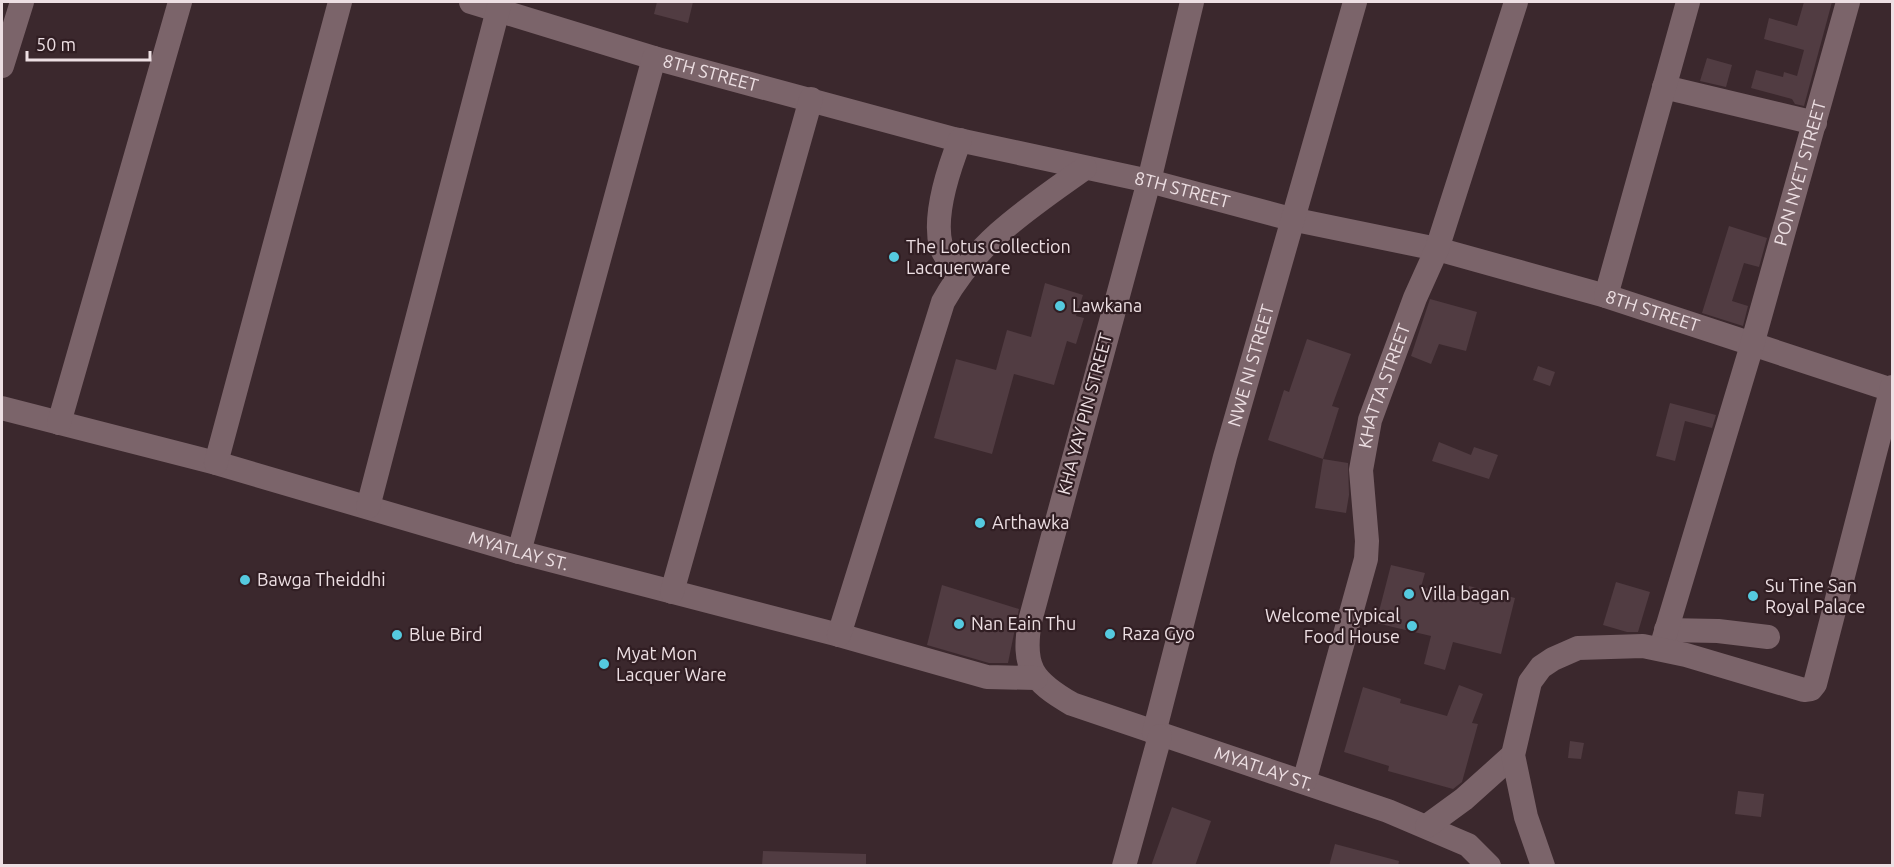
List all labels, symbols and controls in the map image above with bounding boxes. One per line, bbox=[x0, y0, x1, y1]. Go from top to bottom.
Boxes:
scale bar bbox=[27, 24, 150, 62]
text: 50 m bbox=[36, 34, 76, 54]
street label: 8TH STREET bbox=[661, 50, 761, 95]
street label: PON NYET STREET bbox=[1769, 98, 1829, 248]
street label: 8TH STREET bbox=[1133, 167, 1232, 211]
place label: The Lotus Collection Lacquerware bbox=[906, 236, 1071, 277]
marker: The Lotus Collection Lacquerware bbox=[887, 250, 901, 264]
street label: 8TH STREET bbox=[1603, 286, 1702, 335]
place label: Lawkana bbox=[1072, 295, 1142, 315]
marker: Lawkana bbox=[1053, 299, 1067, 313]
street label: NWE NI STREET bbox=[1223, 302, 1277, 429]
street label: KHATTA STREET bbox=[1354, 321, 1414, 450]
street label: KHA YAY PIN STREET bbox=[1053, 331, 1115, 497]
place label: Arthawka bbox=[992, 512, 1069, 532]
marker: Arthawka bbox=[973, 516, 987, 530]
street label: MYATLAY ST. bbox=[466, 527, 571, 573]
place label: Bawga Theiddhi bbox=[257, 569, 386, 589]
marker: Bawga Theiddhi bbox=[238, 573, 252, 587]
place label: Su Tine San Royal Palace bbox=[1765, 575, 1866, 616]
place label: Villa bagan bbox=[1421, 583, 1510, 603]
marker: Villa bagan bbox=[1402, 587, 1416, 601]
marker: Su Tine San Royal Palace bbox=[1746, 589, 1760, 603]
place label: Welcome Typical Food House bbox=[1265, 605, 1400, 646]
place label: Nan Eain Thu bbox=[971, 613, 1076, 633]
marker: Nan Eain Thu bbox=[952, 617, 966, 631]
marker: Welcome Typical Food House bbox=[1405, 619, 1419, 633]
place label: Raza Gyo bbox=[1122, 623, 1195, 643]
place label: Blue Bird bbox=[409, 624, 483, 644]
marker: Raza Gyo bbox=[1103, 627, 1117, 641]
marker: Blue Bird bbox=[390, 628, 404, 642]
place label: Myat Mon Lacquer Ware bbox=[616, 643, 727, 684]
marker: Myat Mon Lacquer Ware bbox=[597, 657, 611, 671]
street label: MYATLAY ST. bbox=[1212, 742, 1316, 794]

